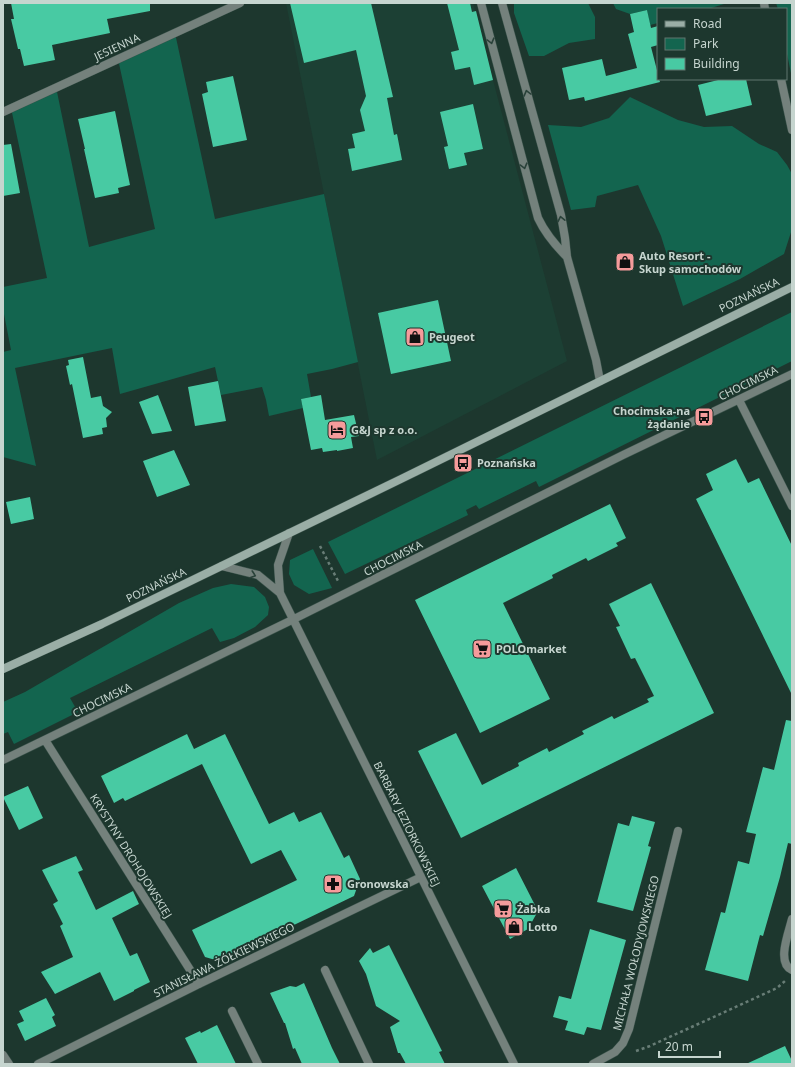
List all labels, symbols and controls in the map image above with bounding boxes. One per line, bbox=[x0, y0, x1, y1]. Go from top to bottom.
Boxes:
legend bbox=[657, 8, 787, 80]
text: Road bbox=[693, 15, 722, 32]
street label: JESIENNA bbox=[91, 29, 143, 64]
text: Park bbox=[693, 35, 719, 52]
one-way arrow bbox=[486, 37, 494, 44]
text: Building bbox=[693, 55, 740, 72]
one-way arrow bbox=[523, 90, 532, 97]
one-way arrow bbox=[519, 163, 528, 170]
one-way arrow bbox=[558, 215, 566, 222]
place label: Auto Resort - Skup samochodów bbox=[639, 248, 742, 276]
shop icon: Auto Resort - Skup samochodów bbox=[614, 251, 636, 273]
street label: POZNAŃSKA bbox=[716, 273, 782, 316]
shop icon: Peugeot bbox=[404, 326, 426, 348]
place label: Peugeot bbox=[429, 329, 475, 344]
street label: CHOCIMSKA bbox=[716, 361, 781, 403]
place label: Chocimska-na żądanie bbox=[613, 403, 690, 431]
bus stop icon: Chocimska-na żądanie bbox=[693, 406, 715, 428]
hotel icon: G&J sp z o.o. bbox=[326, 419, 348, 441]
place label: G&J sp z o.o. bbox=[351, 422, 417, 437]
bus stop icon: Poznańska bbox=[452, 452, 474, 474]
place label: Poznańska bbox=[477, 455, 536, 470]
street label: CHOCIMSKA bbox=[361, 536, 426, 579]
street label: POZNAŃSKA bbox=[123, 563, 189, 606]
one-way arrow bbox=[250, 570, 257, 578]
supermarket icon: POLOmarket bbox=[471, 638, 493, 660]
place label: POLOmarket bbox=[496, 641, 567, 656]
street label: CHOCIMSKA bbox=[70, 678, 135, 720]
street label: BARBARY JEZIORKOWSKIEJ bbox=[371, 759, 444, 889]
street label: KRYSTYNY DROHOJOWSKIEJ bbox=[87, 791, 176, 921]
pharmacy icon: Gronowska bbox=[322, 873, 344, 895]
street label: MICHAŁA WOŁODYJOWSKIEGO bbox=[609, 874, 662, 1032]
place label: Gronowska bbox=[347, 876, 409, 891]
supermarket icon: Żabka bbox=[492, 898, 514, 920]
place label: Żabka bbox=[517, 901, 550, 916]
shop icon: Lotto bbox=[503, 916, 525, 938]
street label: STANISŁAWA ŻÓŁKIEWSKIEGO bbox=[151, 919, 297, 1000]
place label: Lotto bbox=[528, 919, 558, 934]
scale bar bbox=[659, 1033, 720, 1059]
text: 20 m bbox=[665, 1038, 693, 1055]

